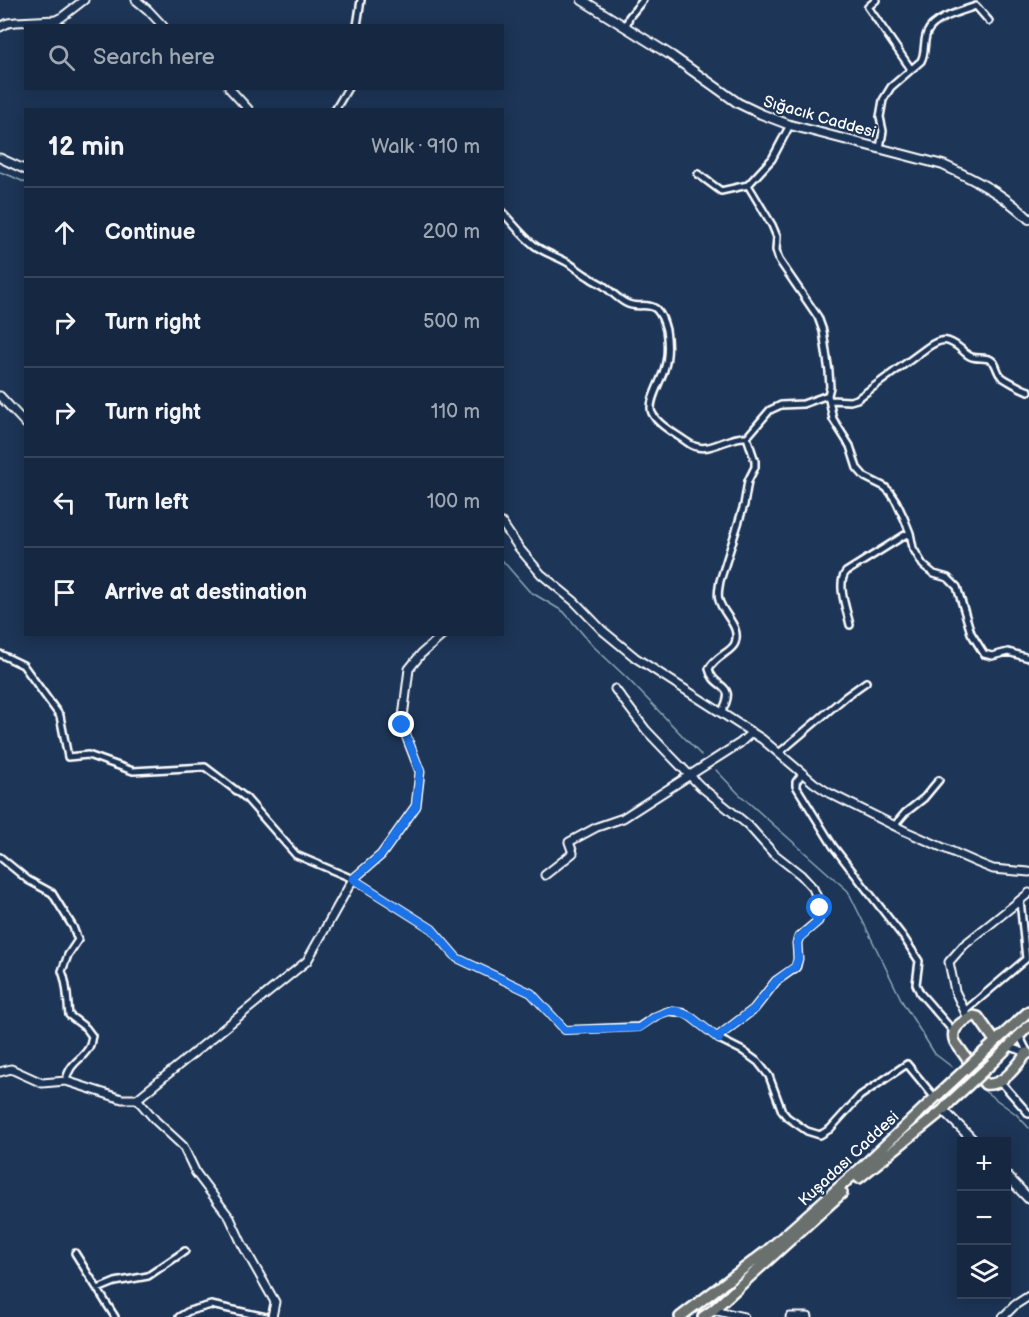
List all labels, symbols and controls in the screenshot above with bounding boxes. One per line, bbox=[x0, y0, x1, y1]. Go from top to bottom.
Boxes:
search box bbox=[24, 24, 504, 90]
icon: search bbox=[45, 41, 78, 74]
text: Search here bbox=[93, 44, 215, 71]
street label: Sığacık Caddesi bbox=[761, 92, 878, 143]
text: 12 min bbox=[48, 132, 125, 163]
text: Walk · 910 m bbox=[371, 135, 480, 159]
icon: ahead bbox=[48, 216, 81, 249]
text: Continue bbox=[105, 219, 195, 246]
text: 200 m bbox=[423, 220, 480, 244]
icon: right bbox=[48, 306, 81, 339]
text: Turn right bbox=[105, 309, 201, 336]
text: 500 m bbox=[423, 310, 480, 334]
icon: right bbox=[48, 396, 81, 429]
text: Turn right bbox=[105, 399, 201, 426]
text: 110 m bbox=[431, 400, 480, 424]
icon: left bbox=[48, 486, 81, 519]
text: Turn left bbox=[105, 489, 189, 516]
text: 100 m bbox=[427, 490, 480, 514]
icon: arrive bbox=[48, 576, 81, 609]
text: Arrive at destination bbox=[105, 579, 307, 606]
route end bbox=[388, 711, 414, 737]
route start bbox=[806, 894, 832, 920]
street label: Kuşadası Caddesi bbox=[795, 1108, 903, 1210]
map controls bbox=[957, 1137, 1011, 1299]
button: + bbox=[957, 1137, 1011, 1191]
button: − bbox=[957, 1191, 1011, 1245]
button: layers bbox=[957, 1245, 1011, 1299]

